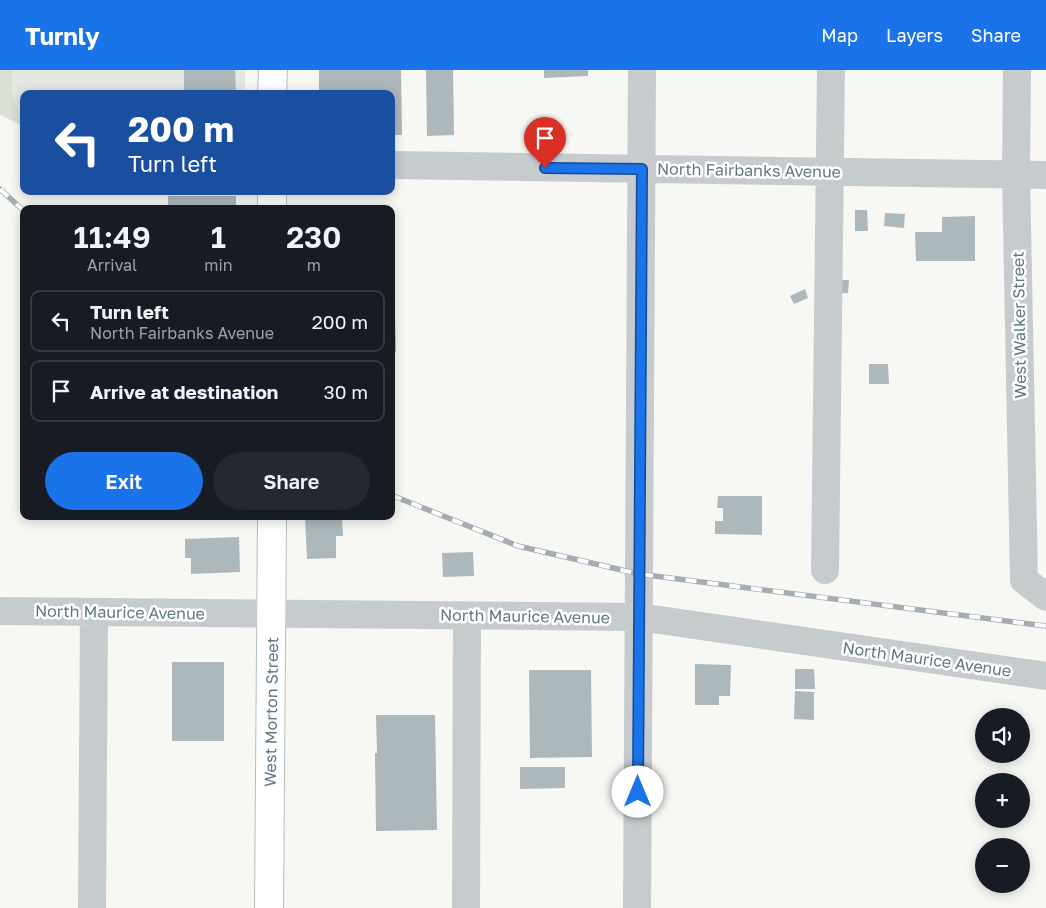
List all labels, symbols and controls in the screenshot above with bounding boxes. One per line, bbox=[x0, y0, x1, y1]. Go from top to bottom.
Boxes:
text: Turnly bbox=[25, 21, 100, 50]
text: Map bbox=[821, 24, 858, 46]
text: Layers bbox=[886, 24, 943, 46]
text: Share bbox=[971, 24, 1021, 46]
text: 200 m bbox=[128, 108, 234, 150]
icon: left bbox=[45, 110, 110, 175]
pin bbox=[524, 117, 566, 168]
icon: arrive bbox=[531, 124, 559, 152]
text: Turn left bbox=[128, 150, 217, 177]
street label: North Fairbanks Avenue bbox=[657, 158, 841, 182]
text: 11:49 bbox=[74, 219, 151, 255]
text: 1 bbox=[211, 219, 226, 255]
text: 230 bbox=[286, 219, 341, 255]
street label: West Walker Street bbox=[1008, 251, 1030, 399]
text: Arrival bbox=[87, 255, 137, 275]
text: min bbox=[204, 255, 233, 275]
text: m bbox=[307, 255, 321, 275]
text: Turn left bbox=[90, 300, 169, 323]
icon: left bbox=[47, 307, 75, 335]
text: 200 m bbox=[312, 310, 368, 333]
text: North Fairbanks Avenue bbox=[90, 323, 274, 343]
icon: arrive bbox=[47, 377, 75, 405]
text: Arrive at destination bbox=[90, 380, 278, 403]
text: 30 m bbox=[324, 380, 368, 403]
button: Exit bbox=[45, 452, 203, 510]
button: Share bbox=[213, 452, 370, 510]
street label: North Maurice Avenue bbox=[35, 601, 205, 623]
street label: North Maurice Avenue bbox=[440, 605, 610, 627]
street label: West Morton Street bbox=[260, 637, 282, 787]
street label: North Maurice Avenue bbox=[841, 637, 1013, 681]
map controls bbox=[975, 708, 1030, 893]
button: sound bbox=[975, 708, 1030, 763]
position arrow bbox=[611, 765, 663, 817]
button: + bbox=[975, 773, 1030, 828]
button: − bbox=[975, 838, 1030, 893]

